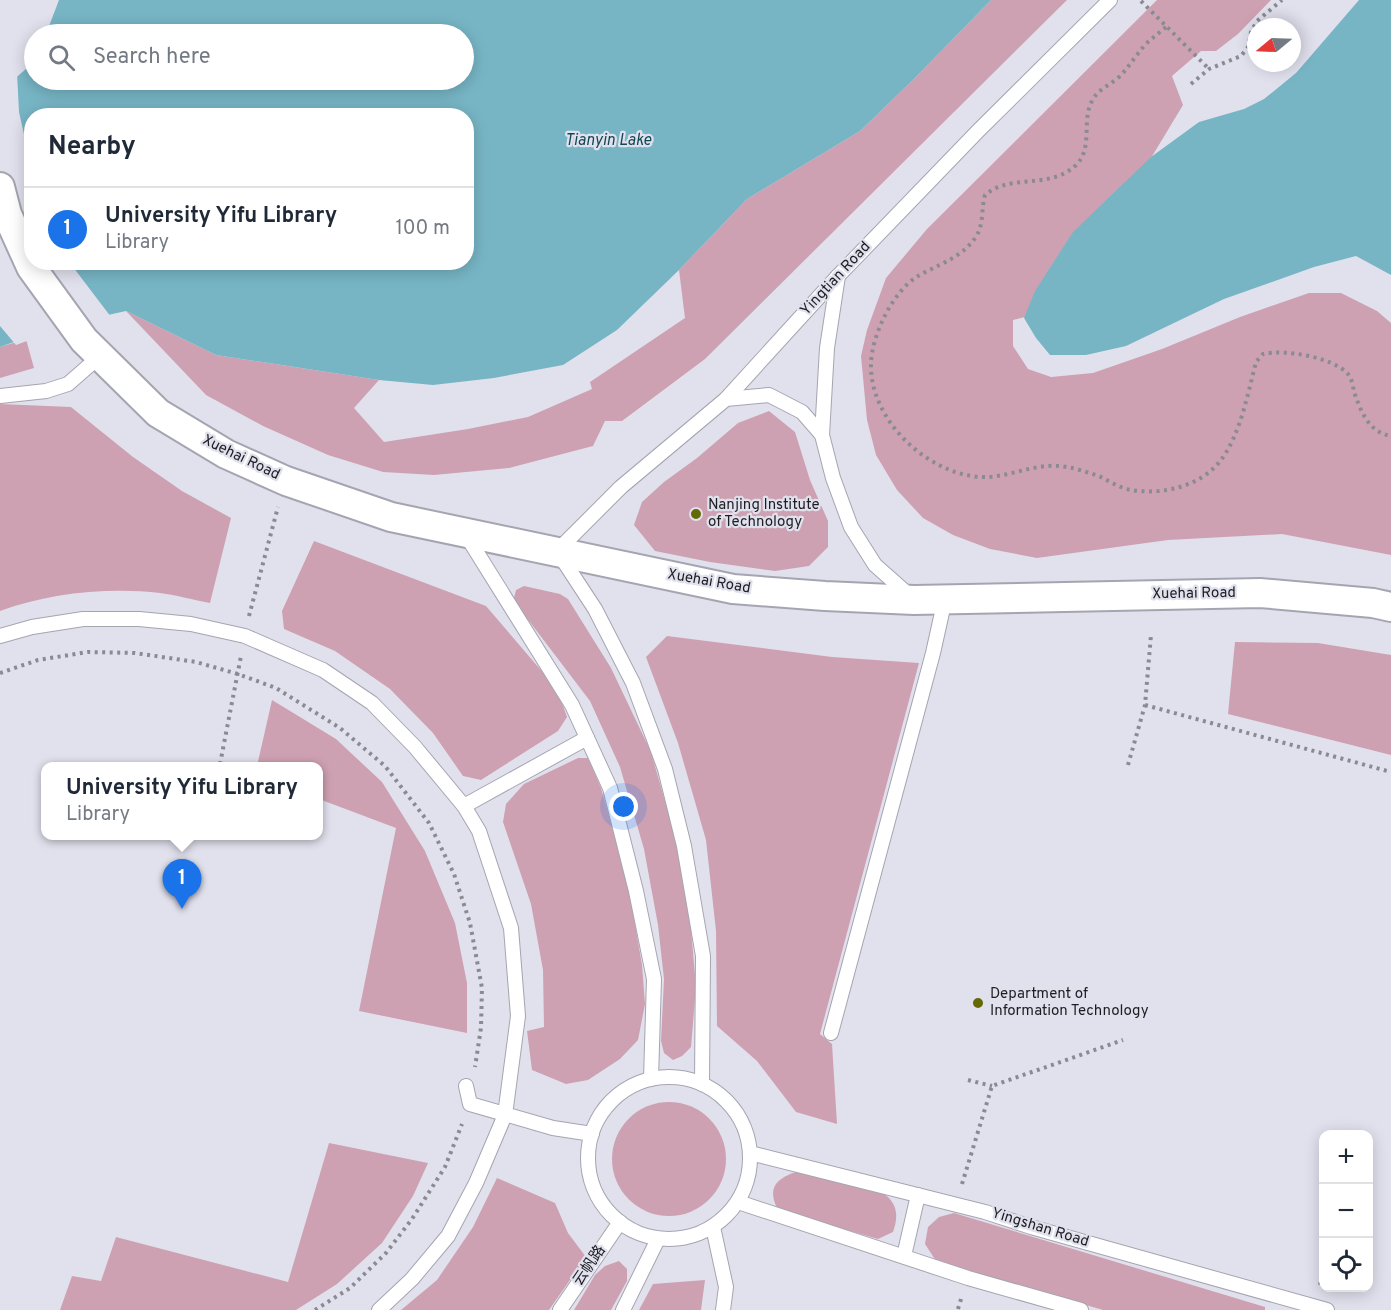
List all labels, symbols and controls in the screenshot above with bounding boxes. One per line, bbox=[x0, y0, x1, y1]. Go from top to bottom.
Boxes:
north arrow bbox=[1247, 18, 1301, 72]
search box bbox=[24, 24, 474, 90]
icon: search bbox=[45, 41, 78, 74]
text: Search here bbox=[93, 44, 211, 71]
text: Nearby bbox=[48, 131, 136, 164]
water label: Tianyin Lake bbox=[565, 131, 652, 151]
text: University Yifu Library bbox=[105, 203, 337, 230]
text: 1 bbox=[64, 216, 72, 242]
text: 100 m bbox=[395, 216, 450, 242]
text: Library bbox=[105, 230, 169, 256]
street label: Yingtian Road bbox=[797, 238, 875, 320]
street label: Xuehai Road bbox=[199, 431, 283, 485]
place label: Nanjing Institute of Technology bbox=[708, 496, 819, 532]
marker: Nanjing Institute of Technology bbox=[689, 507, 703, 521]
street label: Xuehai Road bbox=[666, 565, 752, 599]
street label: Xuehai Road bbox=[1152, 584, 1236, 604]
popup bbox=[41, 762, 323, 840]
text: University Yifu Library bbox=[66, 775, 298, 802]
your location bbox=[609, 792, 638, 821]
text: Library bbox=[66, 802, 130, 828]
pin: 1 bbox=[162, 860, 201, 909]
place label: Department of Information Technology bbox=[990, 985, 1149, 1021]
marker: Department of Information Technology bbox=[971, 996, 985, 1010]
map controls bbox=[1319, 1130, 1373, 1292]
button: + bbox=[1319, 1130, 1373, 1184]
button: − bbox=[1319, 1184, 1373, 1238]
street label: Yingshan Road bbox=[989, 1204, 1091, 1252]
button: locate bbox=[1319, 1238, 1373, 1292]
street label: 云帆路 bbox=[570, 1242, 610, 1290]

